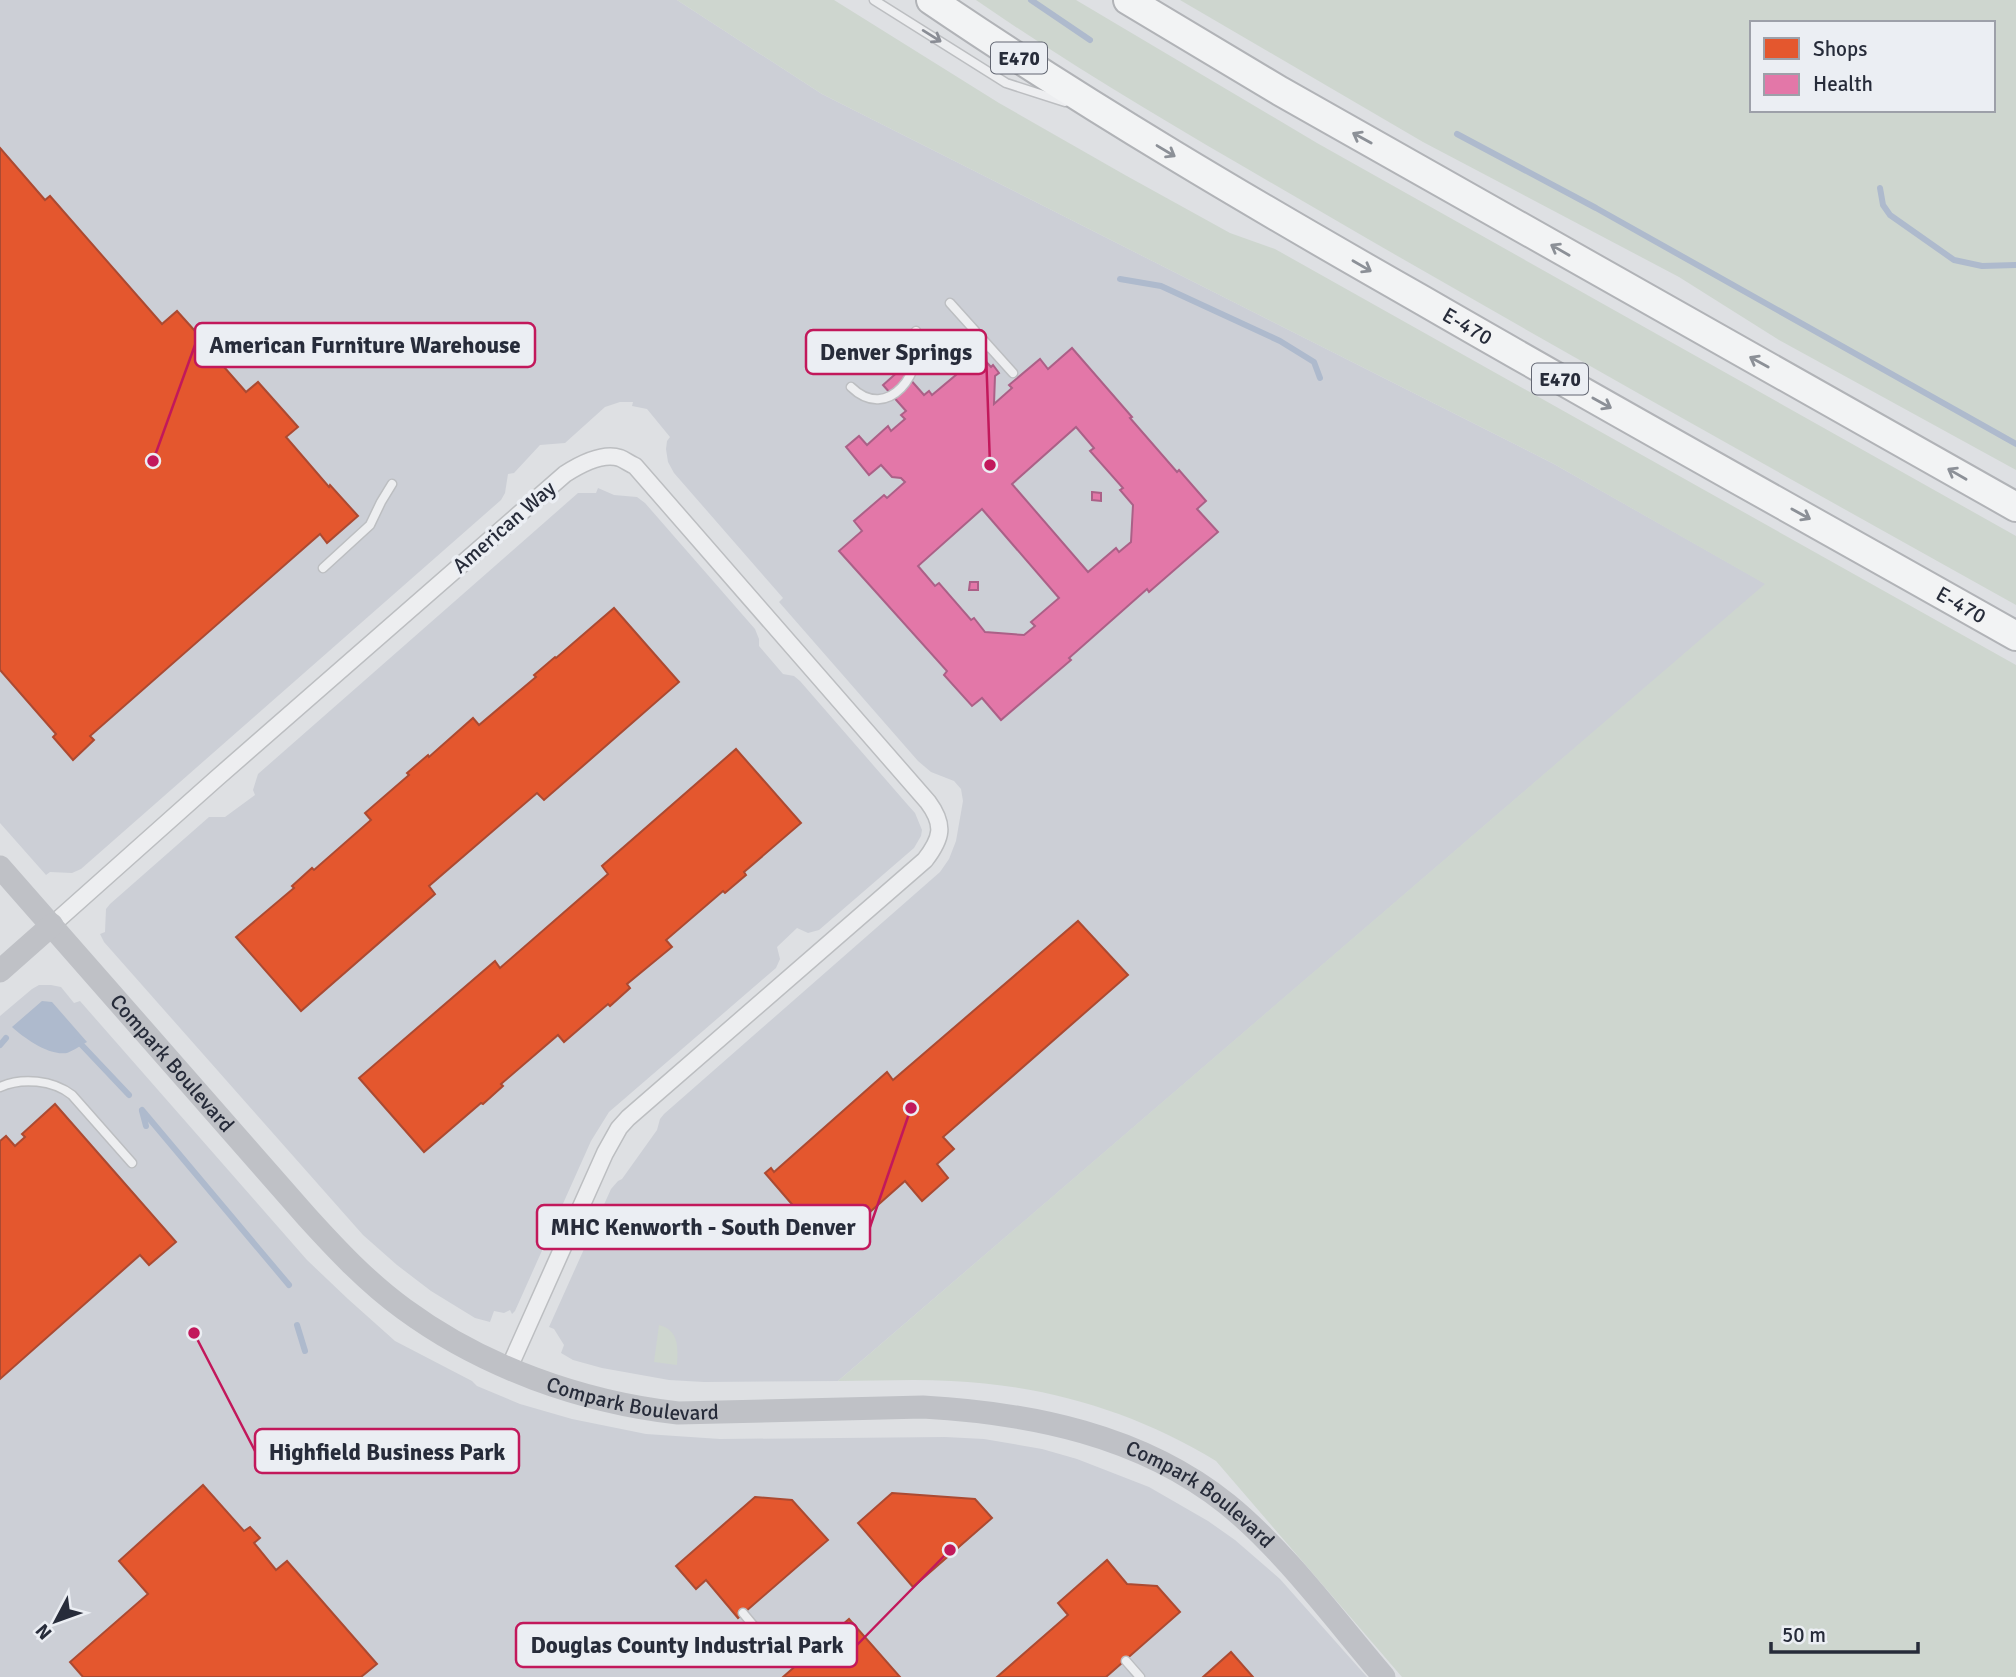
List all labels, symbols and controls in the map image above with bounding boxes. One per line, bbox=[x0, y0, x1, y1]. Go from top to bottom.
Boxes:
legend bbox=[1750, 21, 1995, 112]
one-way arrow bbox=[922, 29, 941, 44]
text: Shops bbox=[1813, 36, 1867, 62]
road number: E470 bbox=[991, 43, 1047, 74]
text: Health bbox=[1813, 71, 1873, 97]
one-way arrow bbox=[1353, 131, 1373, 145]
one-way arrow bbox=[1155, 144, 1175, 158]
one-way arrow bbox=[1551, 243, 1571, 257]
one-way arrow bbox=[1351, 260, 1372, 273]
street label: E-470 bbox=[1438, 302, 1497, 351]
callout: American Furniture Warehouse bbox=[195, 323, 535, 367]
callout: Denver Springs bbox=[806, 330, 986, 374]
text: American Furniture Warehouse bbox=[209, 331, 521, 360]
text: Denver Springs bbox=[820, 338, 972, 367]
one-way arrow bbox=[1749, 355, 1769, 369]
road number: E470 bbox=[1532, 364, 1588, 394]
one-way arrow bbox=[1592, 396, 1612, 410]
one-way arrow bbox=[1947, 467, 1967, 481]
street label: American Way bbox=[447, 475, 561, 579]
one-way arrow bbox=[1790, 507, 1810, 521]
street label: E-470 bbox=[1932, 581, 1991, 629]
street label: Compark Boulevard bbox=[105, 989, 240, 1138]
callout: MHC Kenworth - South Denver bbox=[537, 1205, 870, 1249]
text: MHC Kenworth - South Denver bbox=[550, 1213, 856, 1242]
street label: Compark Boulevard bbox=[543, 1371, 719, 1426]
callout: Highfield Business Park bbox=[255, 1429, 519, 1473]
street label: Compark Boulevard bbox=[1122, 1435, 1280, 1553]
text: Highfield Business Park bbox=[269, 1438, 505, 1467]
north arrow bbox=[21, 1586, 91, 1656]
scale bar bbox=[1771, 1610, 1918, 1654]
text: N bbox=[31, 1619, 57, 1644]
text: 50 m bbox=[1782, 1622, 1826, 1648]
callout: Douglas County Industrial Park bbox=[516, 1623, 857, 1667]
text: Douglas County Industrial Park bbox=[530, 1631, 844, 1660]

